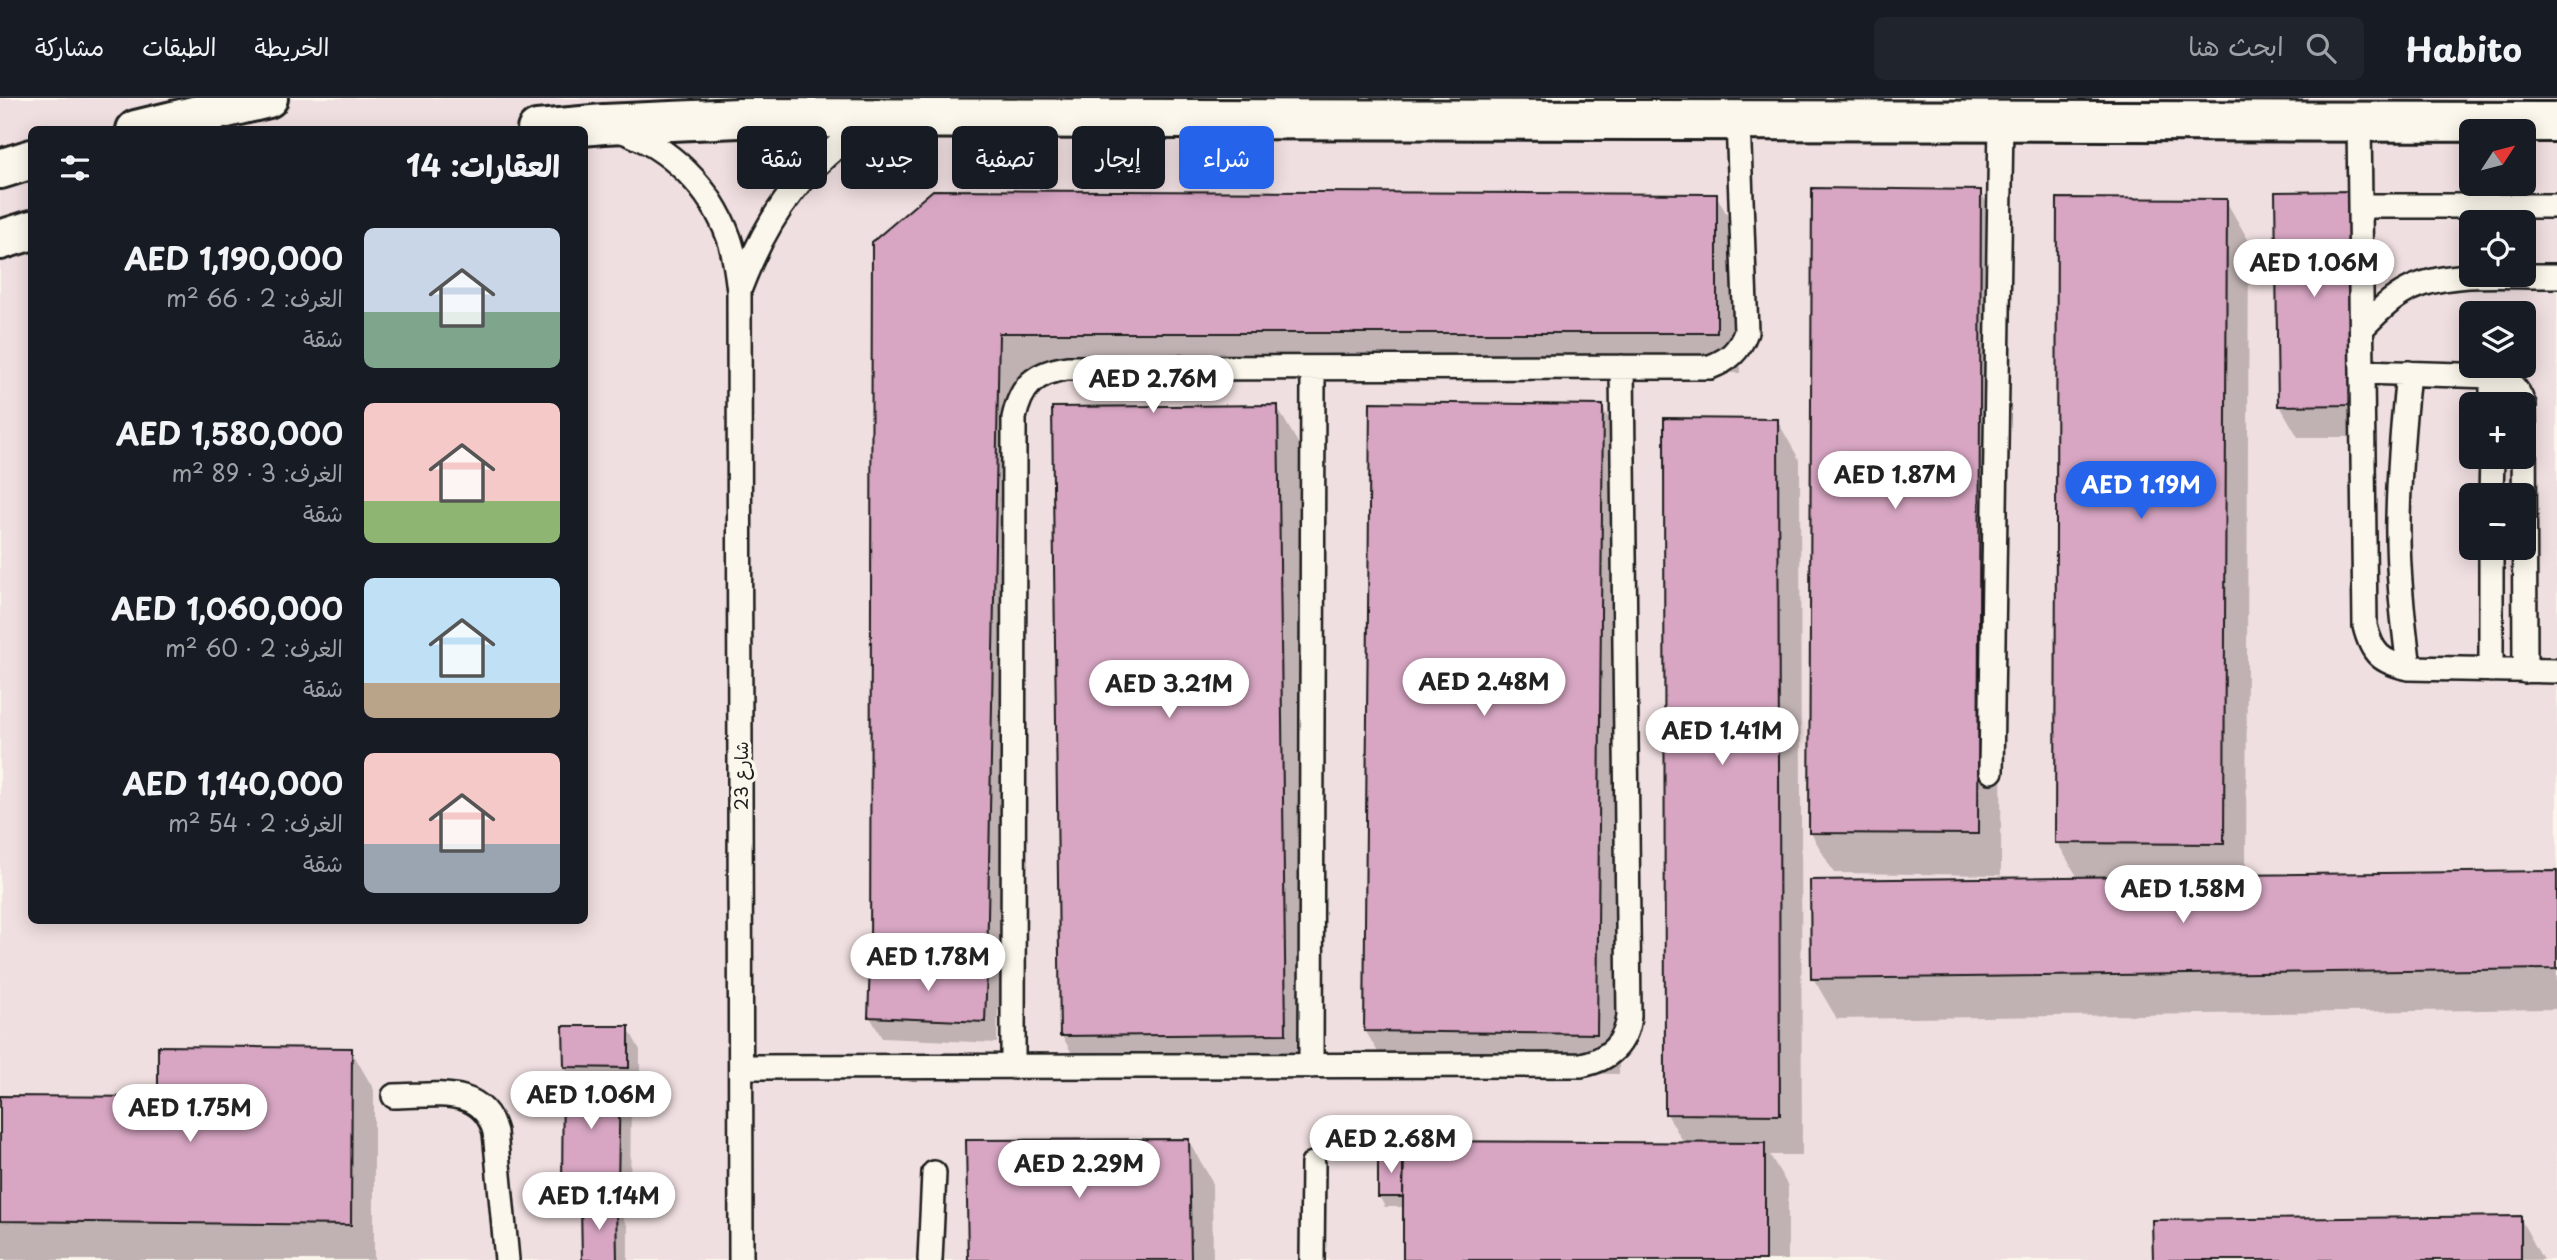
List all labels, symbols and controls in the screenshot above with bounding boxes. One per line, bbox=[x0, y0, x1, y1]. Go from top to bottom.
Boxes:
search box bbox=[1874, 17, 2364, 80]
text: Habito bbox=[2406, 23, 2522, 73]
text: ابحث هنا bbox=[2188, 26, 2284, 65]
text: مشاركة bbox=[35, 28, 104, 64]
text: الطبقات bbox=[142, 28, 217, 64]
text: الخريطة bbox=[255, 28, 329, 64]
icon: search bbox=[2302, 29, 2340, 67]
north arrow bbox=[2459, 119, 2536, 196]
map controls bbox=[2459, 119, 2536, 560]
chip: شقة bbox=[737, 126, 827, 189]
chip: جديد bbox=[841, 126, 938, 189]
chip: تصفية bbox=[952, 126, 1058, 189]
chip: إيجار bbox=[1072, 126, 1165, 189]
chip: شراء bbox=[1179, 126, 1274, 189]
text: العقارات: 14 bbox=[406, 142, 560, 187]
icon: filters bbox=[56, 149, 94, 187]
button: locate bbox=[2459, 210, 2536, 287]
text: AED 1,190,000 bbox=[124, 235, 343, 280]
pin: AED 1.06M bbox=[2234, 240, 2394, 299]
text: AED 1.06M bbox=[2249, 244, 2379, 279]
icon: home bbox=[420, 256, 504, 340]
text: الغرف: 2 · 66 m² bbox=[166, 280, 343, 315]
button: layers bbox=[2459, 301, 2536, 378]
text: شقة bbox=[303, 320, 343, 355]
pin: AED 2.76M bbox=[1073, 356, 1233, 415]
text: AED 2.76M bbox=[1089, 360, 1217, 395]
button: + bbox=[2459, 392, 2536, 469]
text: AED 1,580,000 bbox=[116, 410, 343, 455]
icon: home bbox=[420, 431, 504, 515]
pin: AED 1.87M bbox=[1815, 452, 1975, 511]
text: الغرف: 3 · 89 m² bbox=[171, 455, 343, 490]
text: AED 1.87M bbox=[1834, 456, 1956, 491]
pin: AED 1.19M bbox=[2061, 462, 2221, 521]
text: AED 1.19M bbox=[2081, 466, 2201, 501]
button: − bbox=[2459, 483, 2536, 560]
text: شقة bbox=[303, 495, 343, 530]
text: AED 1,060,000 bbox=[111, 585, 343, 630]
icon: home bbox=[420, 606, 504, 690]
text: الغرف: 2 · 60 m² bbox=[165, 630, 343, 665]
pin: AED 2.48M bbox=[1404, 658, 1564, 718]
pin: AED 3.21M bbox=[1089, 660, 1249, 720]
text: AED 2.48M bbox=[1419, 663, 1549, 698]
text: AED 3.21M bbox=[1105, 665, 1233, 700]
text: شقة bbox=[303, 670, 343, 705]
pin: AED 1.41M bbox=[1642, 708, 1802, 767]
text: AED 1.41M bbox=[1662, 712, 1782, 747]
street label: شارع 23 bbox=[727, 741, 754, 811]
text: AED 1,140,000 bbox=[122, 760, 343, 805]
icon: home bbox=[420, 781, 504, 865]
text: الغرف: 2 · 54 m² bbox=[168, 805, 343, 840]
text: شقة bbox=[303, 845, 343, 880]
pin: AED 1.58M bbox=[2103, 866, 2263, 925]
text: AED 1.58M bbox=[2121, 870, 2245, 905]
pin: AED 1.78M bbox=[848, 934, 1008, 993]
text: AED 1.78M bbox=[866, 938, 990, 973]
pin: AED 1.06M bbox=[511, 1072, 671, 1131]
text: AED 1.06M bbox=[526, 1076, 656, 1111]
pin: AED 1.75M bbox=[110, 1084, 270, 1144]
text: AED 1.75M bbox=[128, 1089, 252, 1124]
pin: AED 2.68M bbox=[1311, 1116, 1471, 1175]
text: AED 2.68M bbox=[1326, 1120, 1456, 1155]
pin: AED 2.29M bbox=[999, 1140, 1159, 1200]
text: AED 2.29M bbox=[1014, 1145, 1144, 1180]
pin: AED 1.14M bbox=[519, 1172, 679, 1232]
text: AED 1.14M bbox=[538, 1177, 660, 1212]

